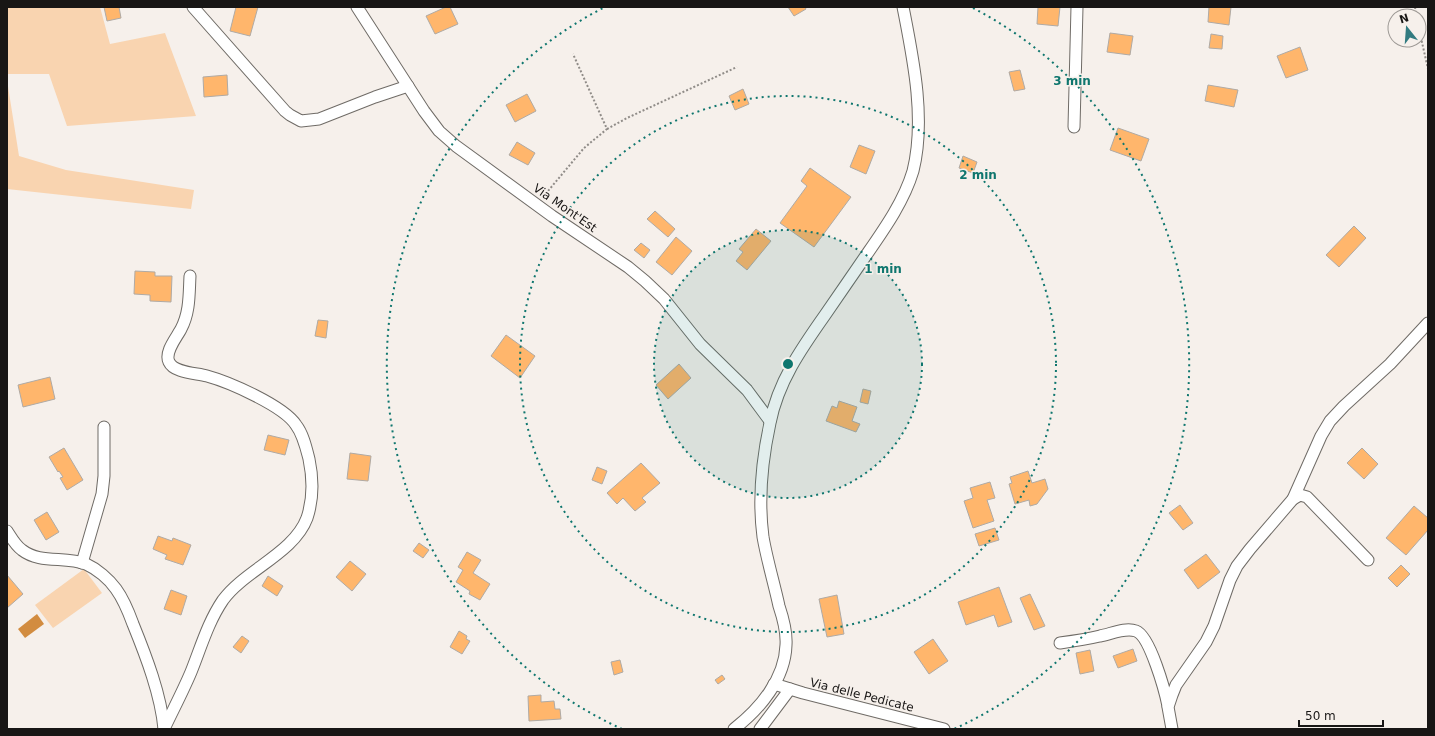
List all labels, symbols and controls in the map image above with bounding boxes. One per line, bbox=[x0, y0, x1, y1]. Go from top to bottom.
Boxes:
north arrow bbox=[1387, 8, 1427, 48]
text: N bbox=[1398, 11, 1411, 26]
text: 3 min bbox=[1053, 74, 1091, 88]
text: 2 min bbox=[959, 168, 997, 182]
street label: Via Mont'Est bbox=[531, 181, 600, 235]
text: 1 min bbox=[864, 262, 902, 276]
centre of rings bbox=[781, 357, 795, 371]
street label: Via delle Pedicate bbox=[809, 675, 915, 715]
scale bar bbox=[1299, 702, 1383, 728]
text: 50 m bbox=[1305, 709, 1336, 723]

